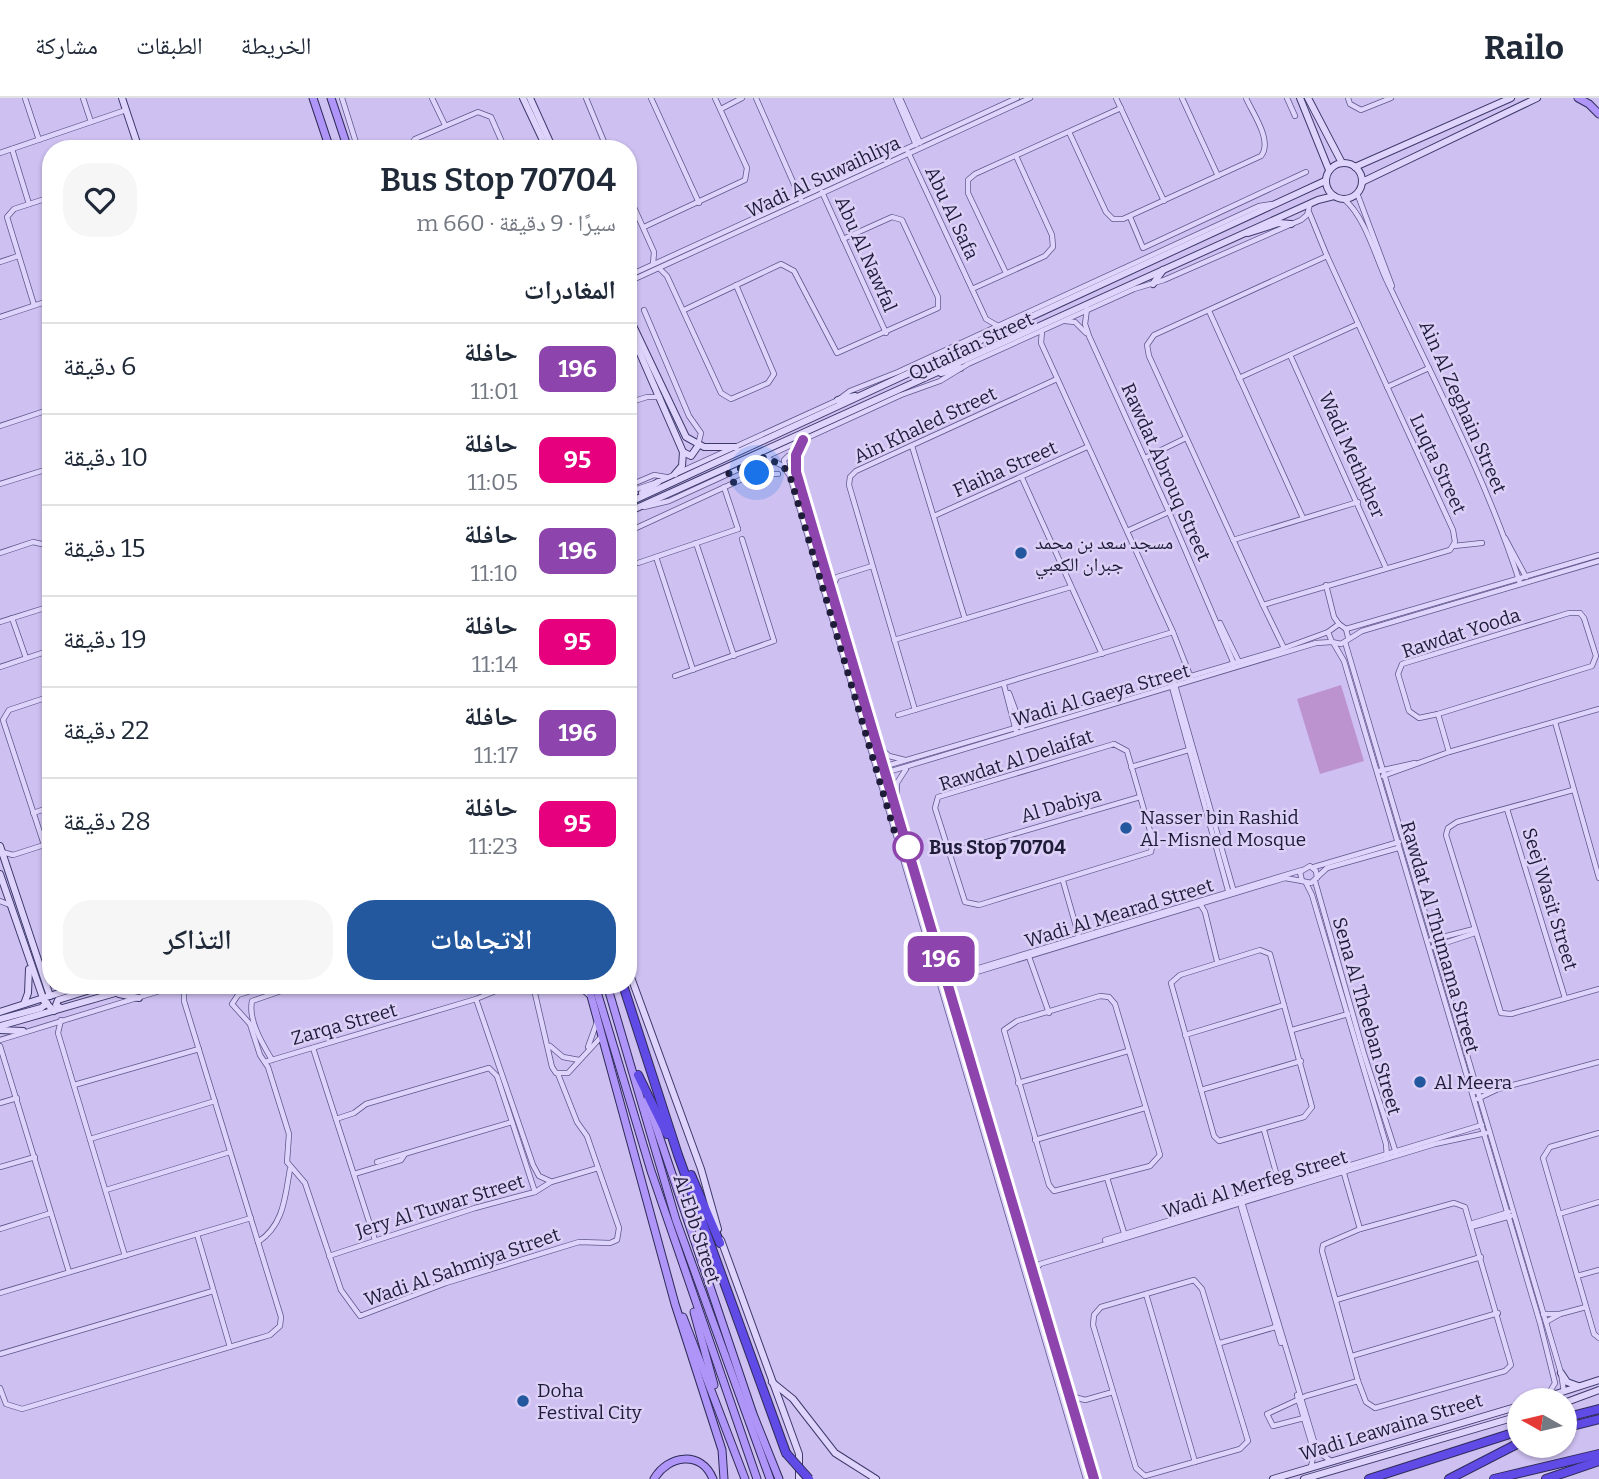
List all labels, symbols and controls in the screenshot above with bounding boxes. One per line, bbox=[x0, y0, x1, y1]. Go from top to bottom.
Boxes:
text: Railo bbox=[1484, 28, 1564, 68]
text: مشاركة bbox=[35, 32, 98, 60]
text: الطبقات bbox=[136, 32, 203, 60]
text: الخريطة bbox=[241, 32, 311, 60]
street label: Wadi Al Suwaihliya bbox=[742, 131, 904, 223]
text: Bus Stop 70704 bbox=[380, 160, 616, 200]
button: heart bbox=[63, 163, 137, 237]
street label: Abu Al Safa bbox=[920, 163, 984, 264]
street label: Abu Al Nawfal bbox=[830, 193, 902, 315]
text: سيرًا · 9 دقيقة · 660 m bbox=[417, 209, 616, 237]
text: المغادرات bbox=[524, 275, 616, 306]
street label: Qutaifan Street bbox=[905, 307, 1037, 385]
street label: Ain Al Zeghain Street bbox=[1415, 317, 1512, 497]
text: حافلة bbox=[464, 337, 518, 368]
text: 6 دقيقة bbox=[63, 351, 136, 382]
text: 196 bbox=[558, 355, 597, 383]
text: 11:01 bbox=[470, 377, 518, 405]
street label: Rawdat Abrouq Street bbox=[1116, 379, 1216, 565]
street label: Ain Khaled Street bbox=[850, 382, 1000, 468]
street label: Wadi Methkher bbox=[1314, 388, 1390, 522]
street label: Luqta Street bbox=[1405, 410, 1471, 518]
text: حافلة bbox=[464, 428, 518, 459]
street label: Flaiha Street bbox=[949, 436, 1061, 502]
text: 10 دقيقة bbox=[63, 442, 148, 473]
text: 95 bbox=[564, 446, 591, 474]
your location bbox=[739, 455, 774, 490]
text: 11:05 bbox=[467, 468, 518, 496]
text: حافلة bbox=[464, 519, 518, 550]
place label: مسجد سعد بن محمد جبران الكعبي bbox=[1035, 531, 1173, 579]
text: 15 دقيقة bbox=[63, 533, 146, 564]
text: 196 bbox=[558, 537, 597, 565]
marker: مسجد سعد بن محمد جبران الكعبي bbox=[1013, 545, 1029, 561]
text: 11:10 bbox=[470, 559, 518, 587]
street label: Rawdat Yooda bbox=[1399, 603, 1524, 663]
text: حافلة bbox=[464, 610, 518, 641]
text: 19 دقيقة bbox=[63, 624, 147, 655]
text: 95 bbox=[564, 628, 591, 656]
text: 11:14 bbox=[472, 650, 518, 678]
street label: Wadi Al Gaeya Street bbox=[1010, 659, 1192, 731]
text: حافلة bbox=[464, 701, 518, 732]
text: 22 دقيقة bbox=[63, 715, 149, 746]
text: 196 bbox=[558, 719, 597, 747]
street label: Rawdat Al Delaifat bbox=[936, 724, 1096, 796]
text: 11:17 bbox=[474, 741, 518, 769]
street label: Al Dabiya bbox=[1018, 782, 1104, 827]
text: حافلة bbox=[464, 792, 518, 823]
text: 28 دقيقة bbox=[63, 806, 151, 837]
place label: Nasser bin Rashid Al-Misned Mosque bbox=[1140, 806, 1306, 851]
text: 95 bbox=[564, 810, 591, 838]
street label: Rawdat Al Thumama Street bbox=[1396, 818, 1484, 1056]
marker: Nasser bin Rashid Al-Misned Mosque bbox=[1118, 820, 1134, 836]
street label: Seej Wasit Street bbox=[1517, 825, 1583, 973]
text: 11:23 bbox=[469, 832, 518, 860]
marker: Bus Stop 70704 bbox=[893, 832, 923, 862]
place label: Bus Stop 70704 bbox=[929, 836, 1066, 859]
street label: Wadi Al Mearad Street bbox=[1022, 873, 1216, 953]
button: التذاكر bbox=[63, 900, 333, 980]
button: الاتجاهات bbox=[347, 900, 616, 980]
street label: Sena Al Theeban Street bbox=[1328, 914, 1406, 1118]
line badge: 196 bbox=[901, 936, 981, 982]
text: 196 bbox=[922, 945, 960, 973]
street label: Zarqa Street bbox=[288, 998, 400, 1050]
place label: Al Meera bbox=[1434, 1071, 1513, 1094]
marker: Al Meera bbox=[1412, 1074, 1428, 1090]
street label: Wadi Al Merfeg Street bbox=[1160, 1145, 1350, 1223]
street label: Jery Al Tuwar Street bbox=[352, 1169, 527, 1243]
street label: Al Ebb Street bbox=[668, 1171, 726, 1287]
street label: Wadi Al Sahmiya Street bbox=[361, 1223, 563, 1311]
place label: Doha Festival City bbox=[537, 1379, 643, 1424]
street label: Wadi Leawaina Street bbox=[1297, 1388, 1485, 1466]
north arrow bbox=[1507, 1388, 1577, 1458]
map controls bbox=[1507, 1388, 1577, 1458]
marker: Doha Festival City bbox=[515, 1393, 531, 1409]

